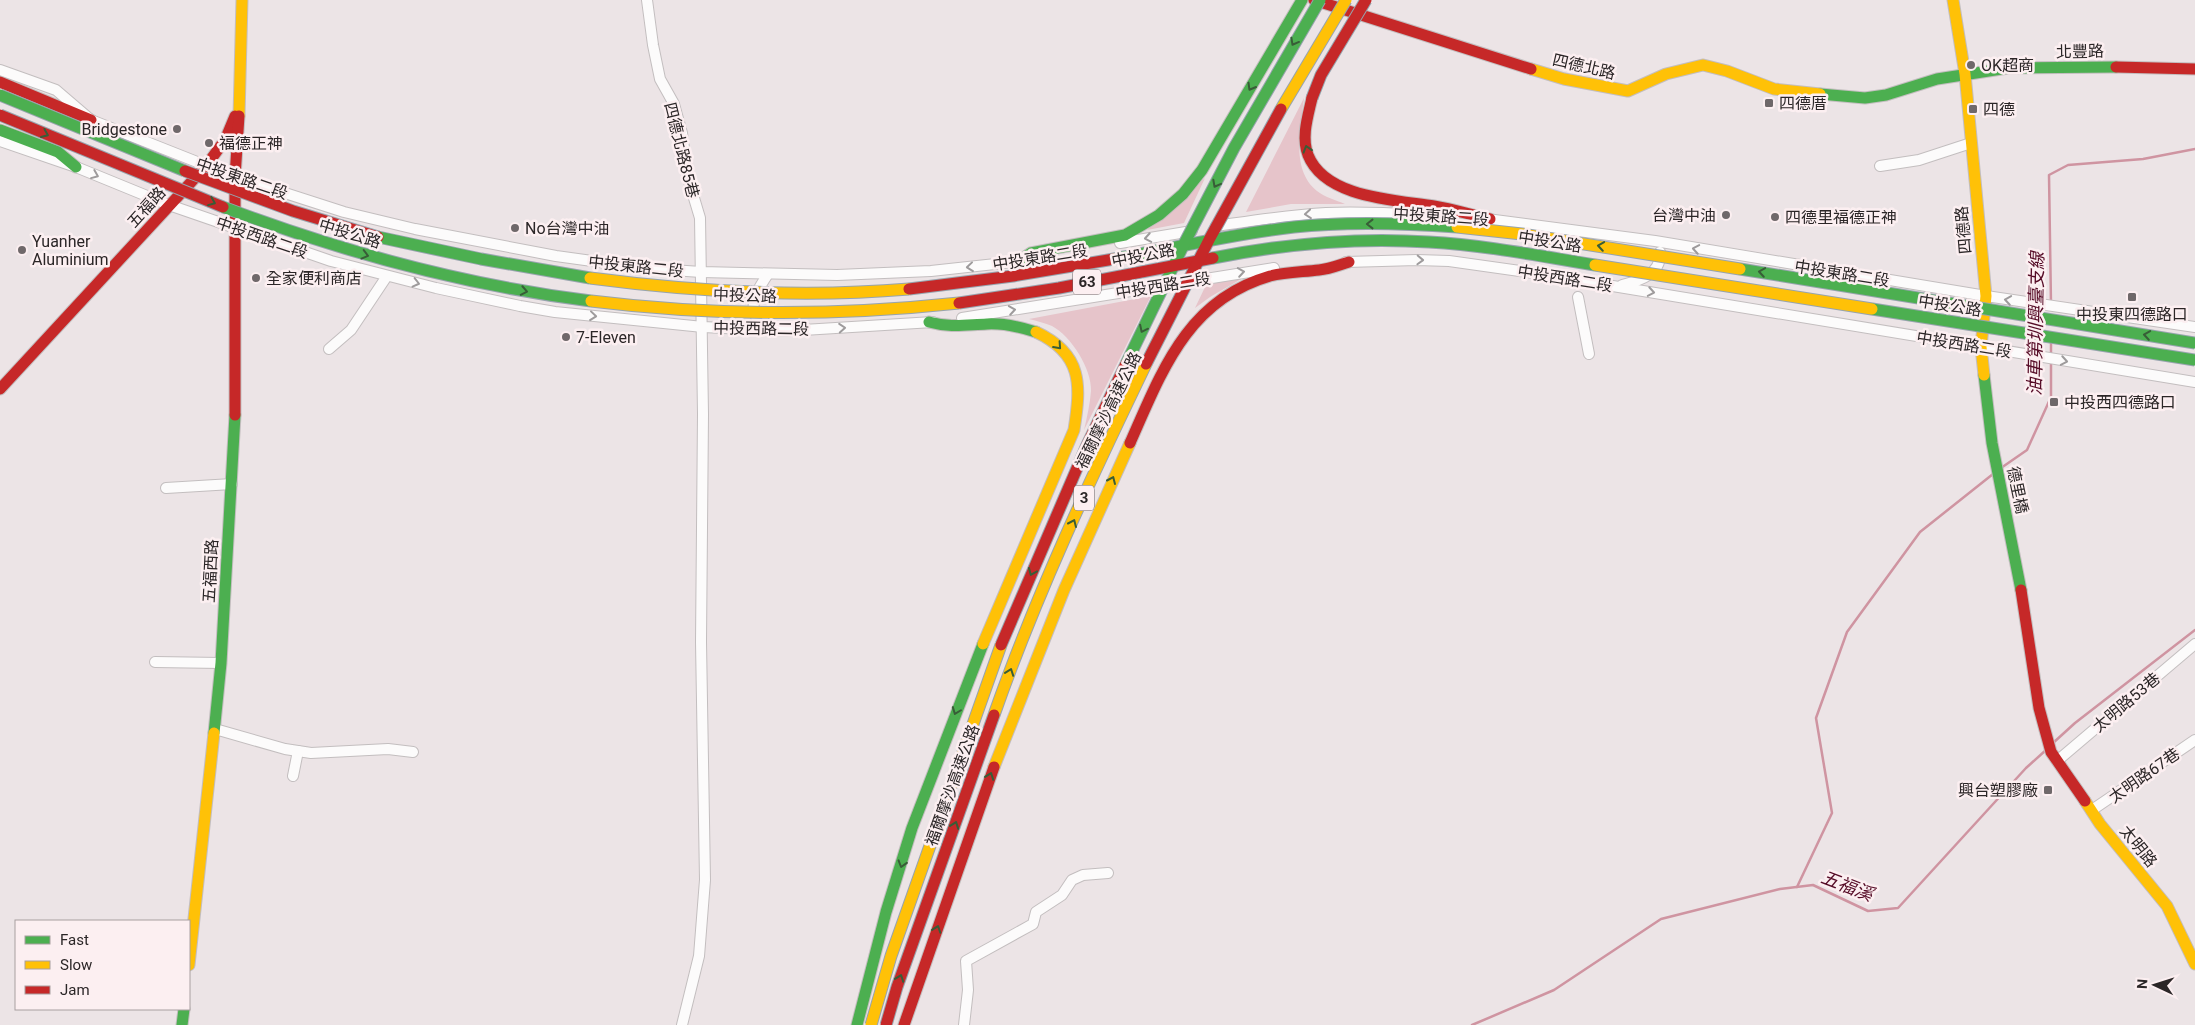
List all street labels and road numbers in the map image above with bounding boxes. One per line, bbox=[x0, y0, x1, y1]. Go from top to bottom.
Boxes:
street label: 北豐路 bbox=[2056, 42, 2104, 61]
street label: 四德北路 bbox=[1551, 50, 1617, 83]
street label: 四德北路85巷 bbox=[660, 100, 703, 200]
street label: 中投東路二段 bbox=[193, 154, 290, 203]
street label: 五福路 bbox=[123, 183, 169, 232]
street label: 中投東路二段 bbox=[1392, 204, 1490, 229]
street label: 四德路 bbox=[1952, 205, 1975, 255]
street label: 中投西路二段 bbox=[213, 213, 310, 262]
street label: 中投公路 bbox=[316, 215, 383, 252]
street label: 中投公路 bbox=[1517, 227, 1583, 256]
street label: 中投公路 bbox=[1110, 240, 1176, 271]
street label: 中投東路二段 bbox=[991, 241, 1089, 274]
street label: 中投東路二段 bbox=[587, 252, 685, 281]
street label: 中投東路二段 bbox=[1793, 257, 1891, 290]
street label: 中投西路二段 bbox=[1516, 262, 1614, 295]
street label: 中投西路二段 bbox=[1114, 269, 1212, 302]
road number: 63 bbox=[1073, 270, 1101, 294]
street label: 中投公路 bbox=[713, 285, 777, 306]
street label: 中投公路 bbox=[1917, 291, 1983, 320]
street label: 中投西路二段 bbox=[713, 318, 809, 339]
street label: 中投西路二段 bbox=[1915, 328, 2013, 361]
street label: 福爾摩沙高速公路 bbox=[1072, 349, 1145, 472]
street label: 德里橋 bbox=[2003, 465, 2032, 516]
road number: 3 bbox=[1074, 486, 1094, 510]
street label: 五福西路 bbox=[199, 539, 222, 603]
street label: 太明路53巷 bbox=[2089, 669, 2164, 736]
street label: 福爾摩沙高速公路 bbox=[922, 722, 983, 849]
street label: 太明路67巷 bbox=[2105, 744, 2183, 807]
street label: 太明路 bbox=[2116, 822, 2161, 871]

